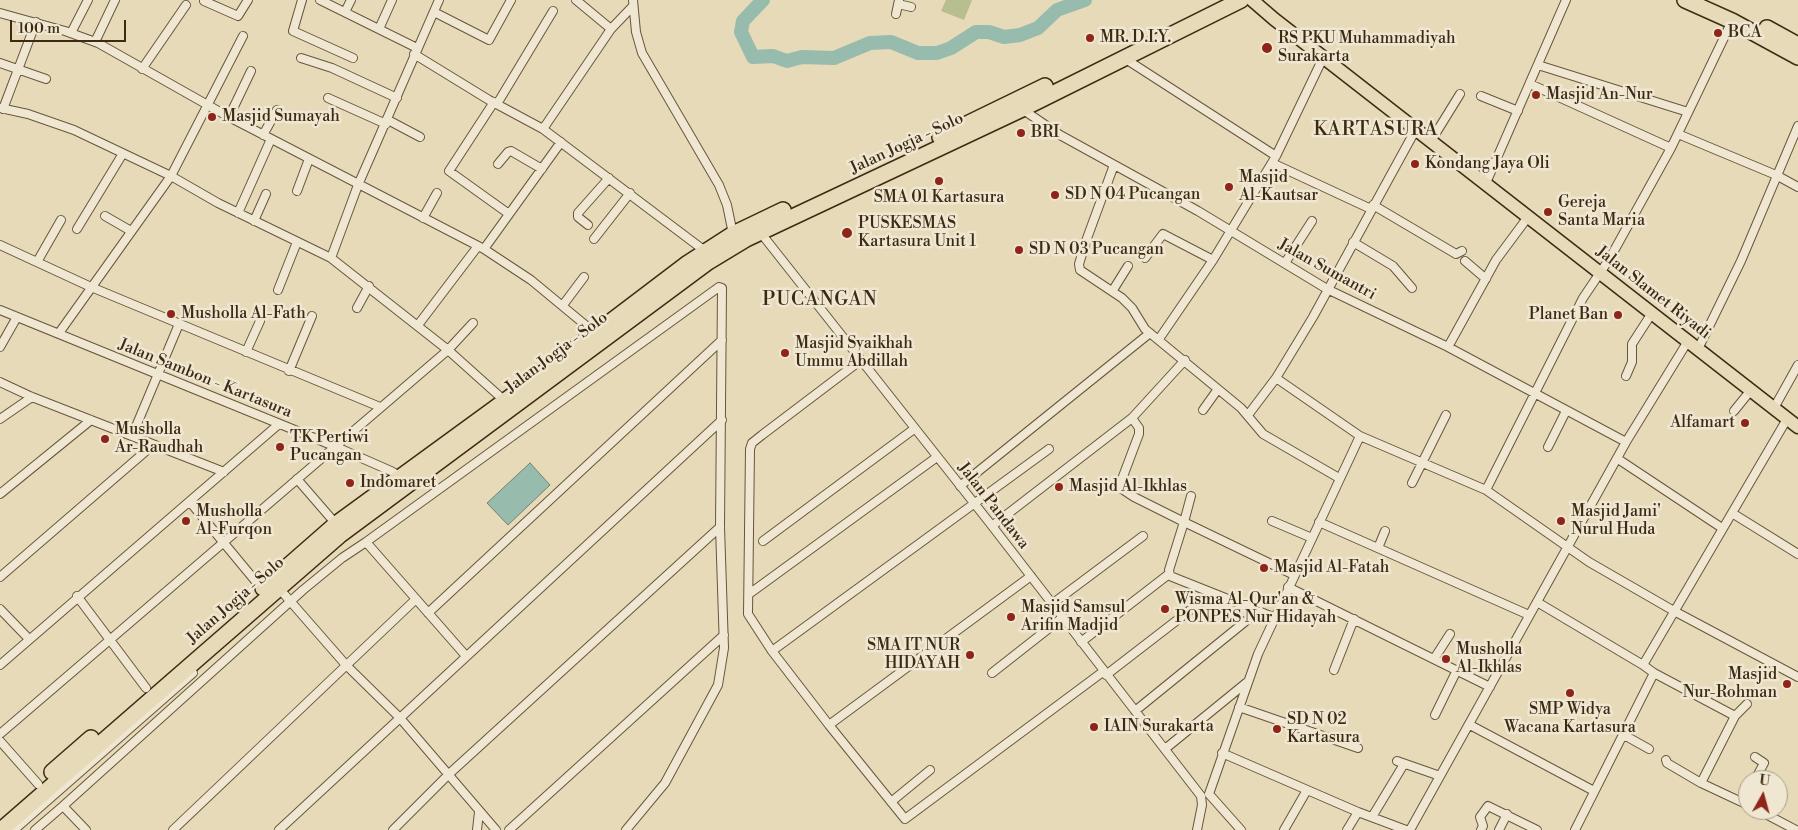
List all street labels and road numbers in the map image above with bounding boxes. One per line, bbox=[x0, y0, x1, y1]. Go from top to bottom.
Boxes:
street label: Jalan Jogja - Solo bbox=[847, 109, 967, 179]
street label: Jalan Sumantri bbox=[1275, 235, 1379, 305]
street label: Jalan Slamet Riyadi bbox=[1592, 242, 1714, 344]
street label: Jalan Jogja - Solo bbox=[502, 308, 612, 398]
street label: Jalan Sambon - Kartasura bbox=[116, 335, 294, 423]
street label: Jalan Pandawa bbox=[953, 459, 1033, 553]
street label: Jalan Jogja - Solo bbox=[183, 553, 289, 649]

